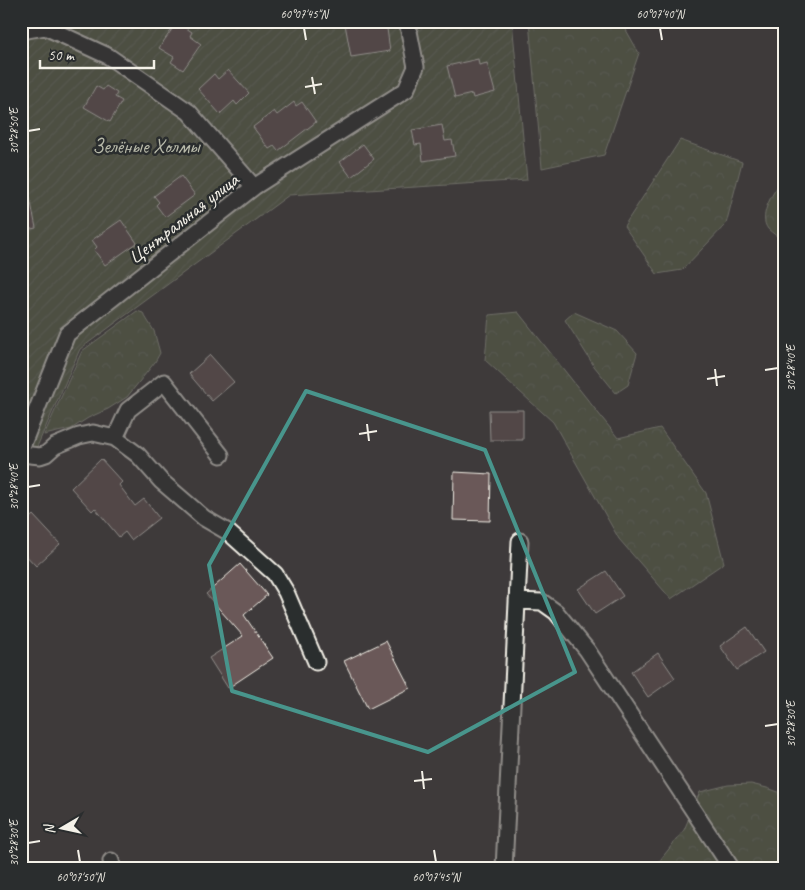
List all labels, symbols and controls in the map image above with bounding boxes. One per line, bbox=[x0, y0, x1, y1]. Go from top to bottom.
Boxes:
text: 60°07'45"N bbox=[280, 6, 329, 22]
text: 60°07'40"N bbox=[636, 6, 685, 22]
scale bar bbox=[40, 38, 154, 70]
text: 50 m bbox=[48, 46, 75, 65]
text: 30°28'50"E bbox=[6, 106, 22, 154]
park label: Зелёные Холмы bbox=[92, 134, 201, 159]
street label: Центральная улица bbox=[123, 167, 245, 269]
text: 30°28'40"E bbox=[783, 343, 799, 391]
text: 30°28'40"E bbox=[6, 462, 22, 510]
text: 30°28'30"E bbox=[783, 699, 799, 747]
north arrow bbox=[38, 802, 88, 852]
text: 30°28'30"E bbox=[6, 818, 22, 866]
text: N bbox=[40, 822, 59, 836]
text: 60°07'50"N bbox=[56, 869, 105, 885]
text: 60°07'45"N bbox=[412, 869, 461, 885]

